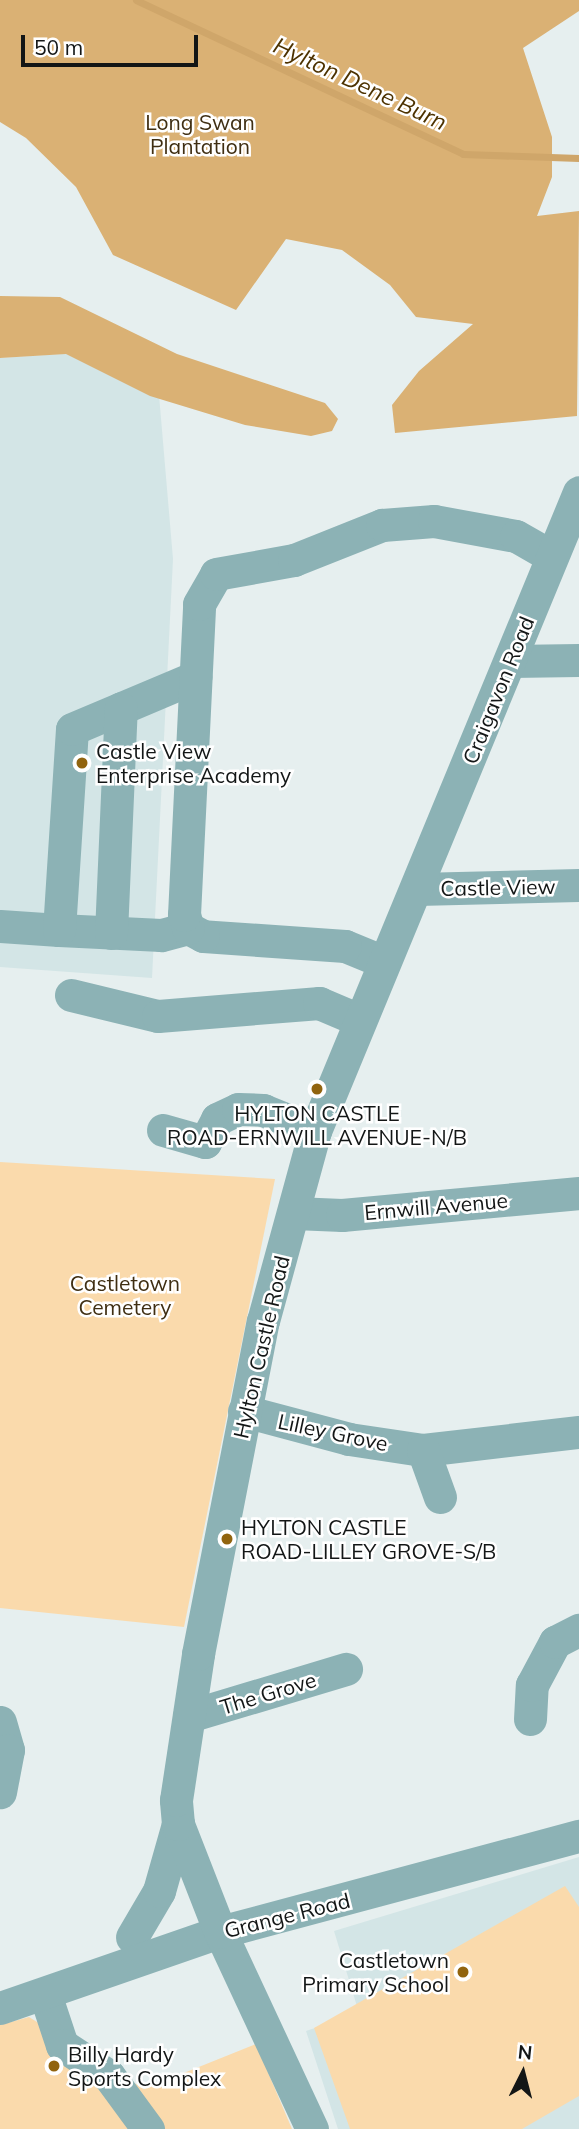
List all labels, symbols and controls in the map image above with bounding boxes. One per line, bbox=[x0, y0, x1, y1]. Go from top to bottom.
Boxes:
scale bar bbox=[24, 21, 201, 65]
water label: Hylton Dene Burn bbox=[269, 32, 451, 136]
text: 50 m bbox=[34, 34, 83, 60]
park label: Long Swan Plantation bbox=[145, 109, 255, 159]
street label: Craigavon Road bbox=[457, 613, 539, 767]
place label: Castle View Enterprise Academy bbox=[96, 738, 291, 788]
marker: Castle View Enterprise Academy bbox=[74, 755, 90, 771]
street label: Castle View bbox=[440, 873, 556, 901]
marker: HYLTON CASTLE ROAD-ERNWILL AVENUE-N/B bbox=[309, 1081, 325, 1097]
place label: HYLTON CASTLE ROAD-ERNWILL AVENUE-N/B bbox=[167, 1100, 467, 1150]
street label: Ernwill Avenue bbox=[363, 1187, 509, 1225]
street label: Hylton Castle Road bbox=[228, 1253, 294, 1441]
park label: Castletown Cemetery bbox=[70, 1270, 180, 1320]
street label: Lilley Grove bbox=[276, 1408, 390, 1456]
place label: HYLTON CASTLE ROAD-LILLEY GROVE-S/B bbox=[241, 1514, 496, 1564]
marker: HYLTON CASTLE ROAD-LILLEY GROVE-S/B bbox=[219, 1531, 235, 1547]
street label: The Grove bbox=[217, 1666, 319, 1720]
street label: Grange Road bbox=[221, 1887, 353, 1943]
place label: Castletown Primary School bbox=[302, 1947, 449, 1997]
marker: Castletown Primary School bbox=[455, 1964, 471, 1980]
north arrow bbox=[488, 2038, 558, 2108]
text: N bbox=[517, 2039, 534, 2065]
place label: Billy Hardy Sports Complex bbox=[68, 2041, 221, 2091]
marker: Billy Hardy Sports Complex bbox=[46, 2058, 62, 2074]

